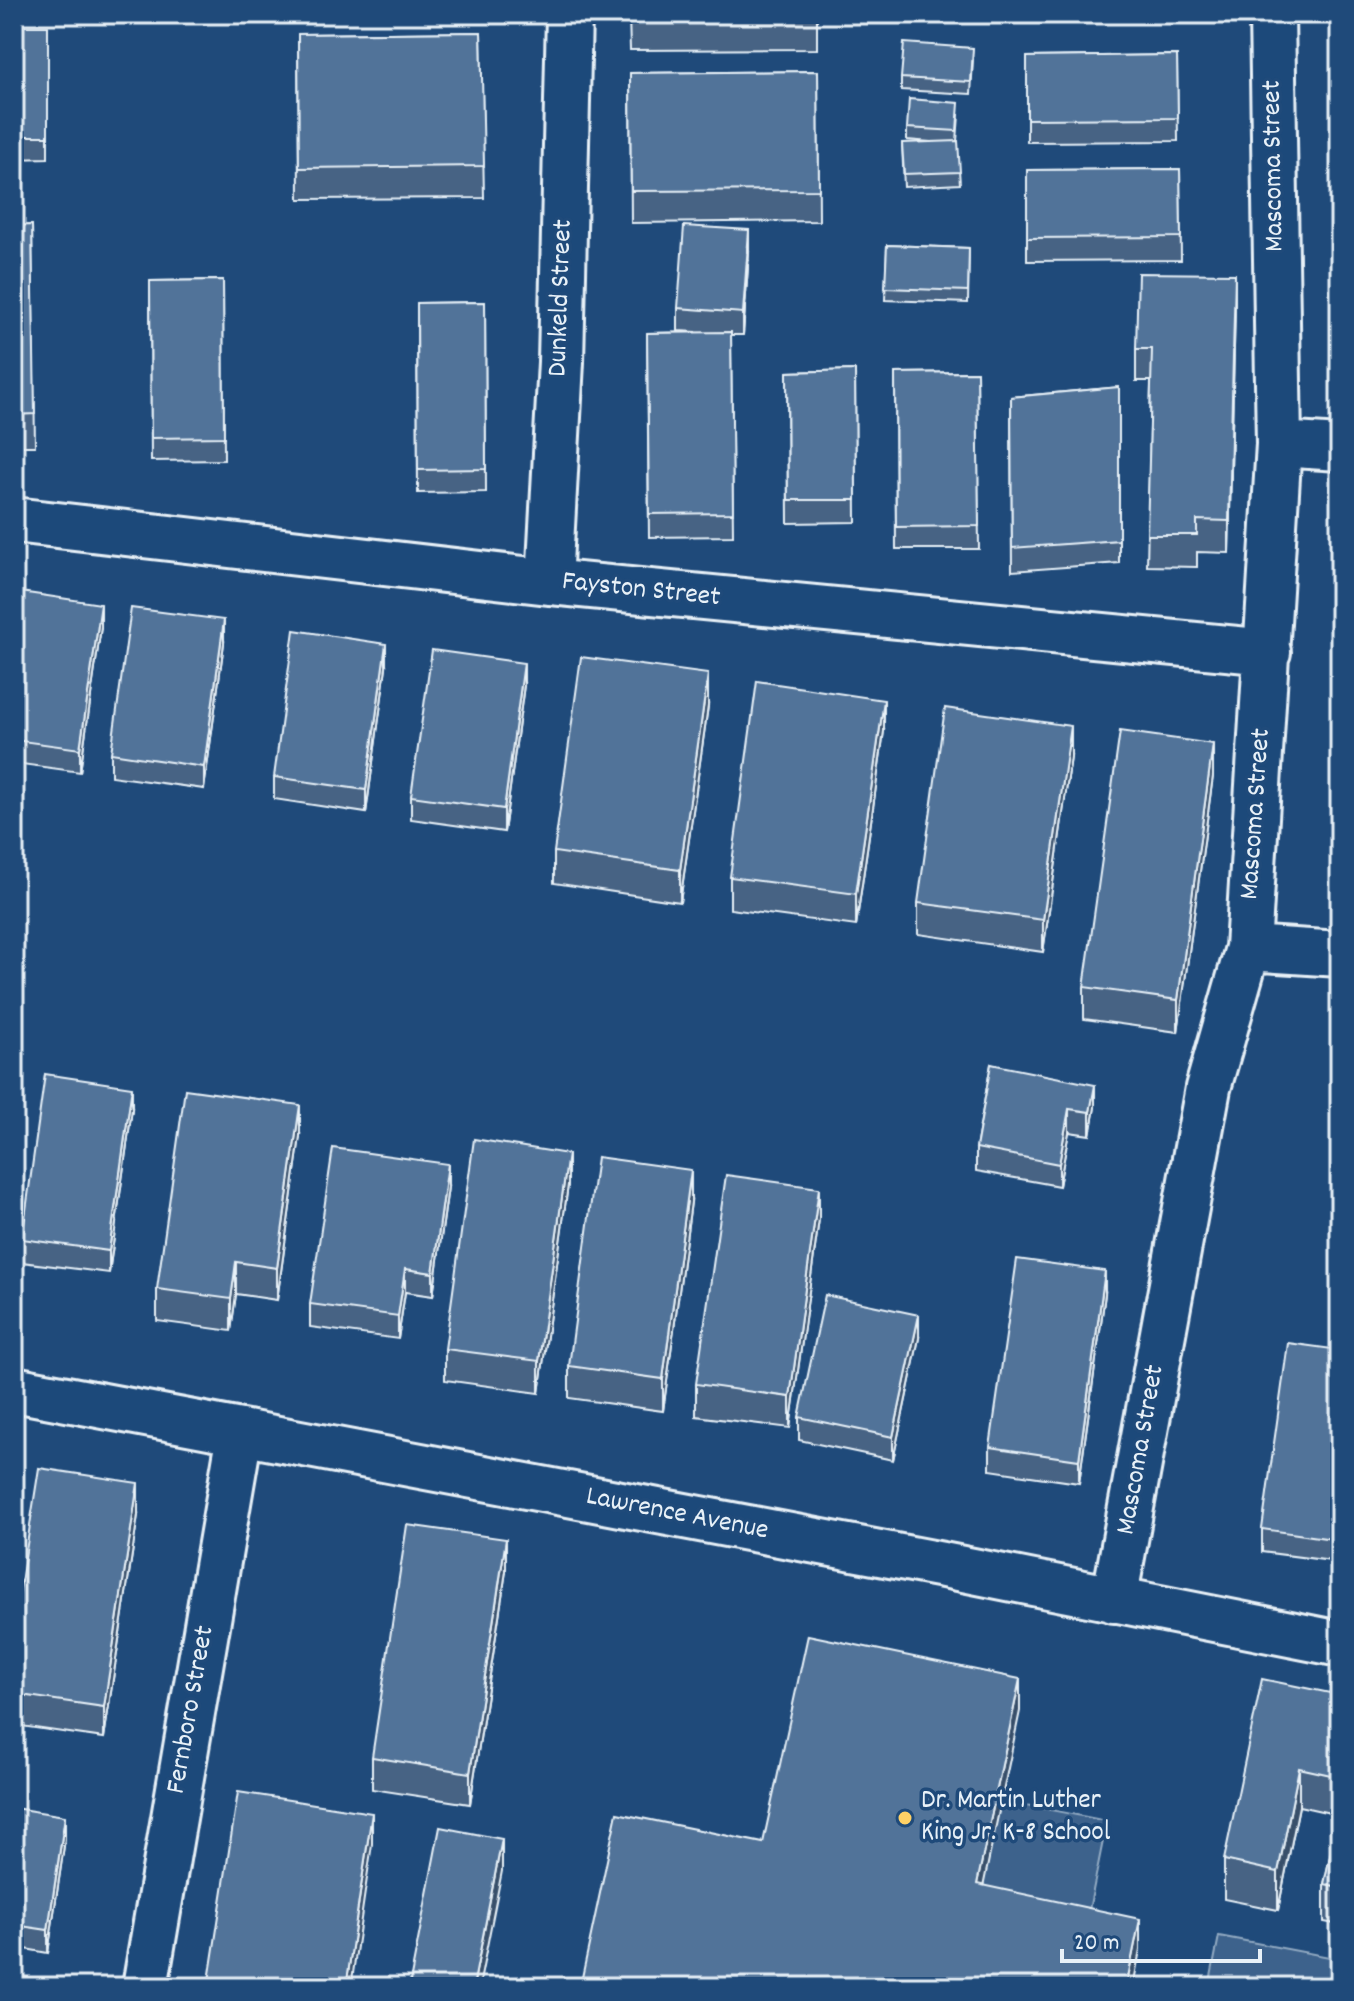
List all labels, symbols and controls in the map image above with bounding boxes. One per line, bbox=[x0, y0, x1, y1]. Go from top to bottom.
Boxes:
street label: Mascoma Street bbox=[1254, 80, 1296, 252]
street label: Dunkeld Street bbox=[539, 219, 585, 377]
street label: Fayston Street bbox=[560, 563, 722, 619]
street label: Mascoma Street bbox=[1231, 727, 1283, 901]
street label: Mascoma Street bbox=[1107, 1362, 1177, 1538]
street label: Lawrence Avenue bbox=[582, 1478, 772, 1552]
street label: Fernboro Street bbox=[158, 1623, 226, 1797]
place label: Dr. Martin Luther King Jr. K-8 School bbox=[921, 1782, 1111, 1854]
marker: Dr. Martin Luther King Jr. K-8 School bbox=[896, 1809, 914, 1827]
scale bar bbox=[1062, 1913, 1260, 1963]
text: 20 m bbox=[1074, 1927, 1120, 1961]

